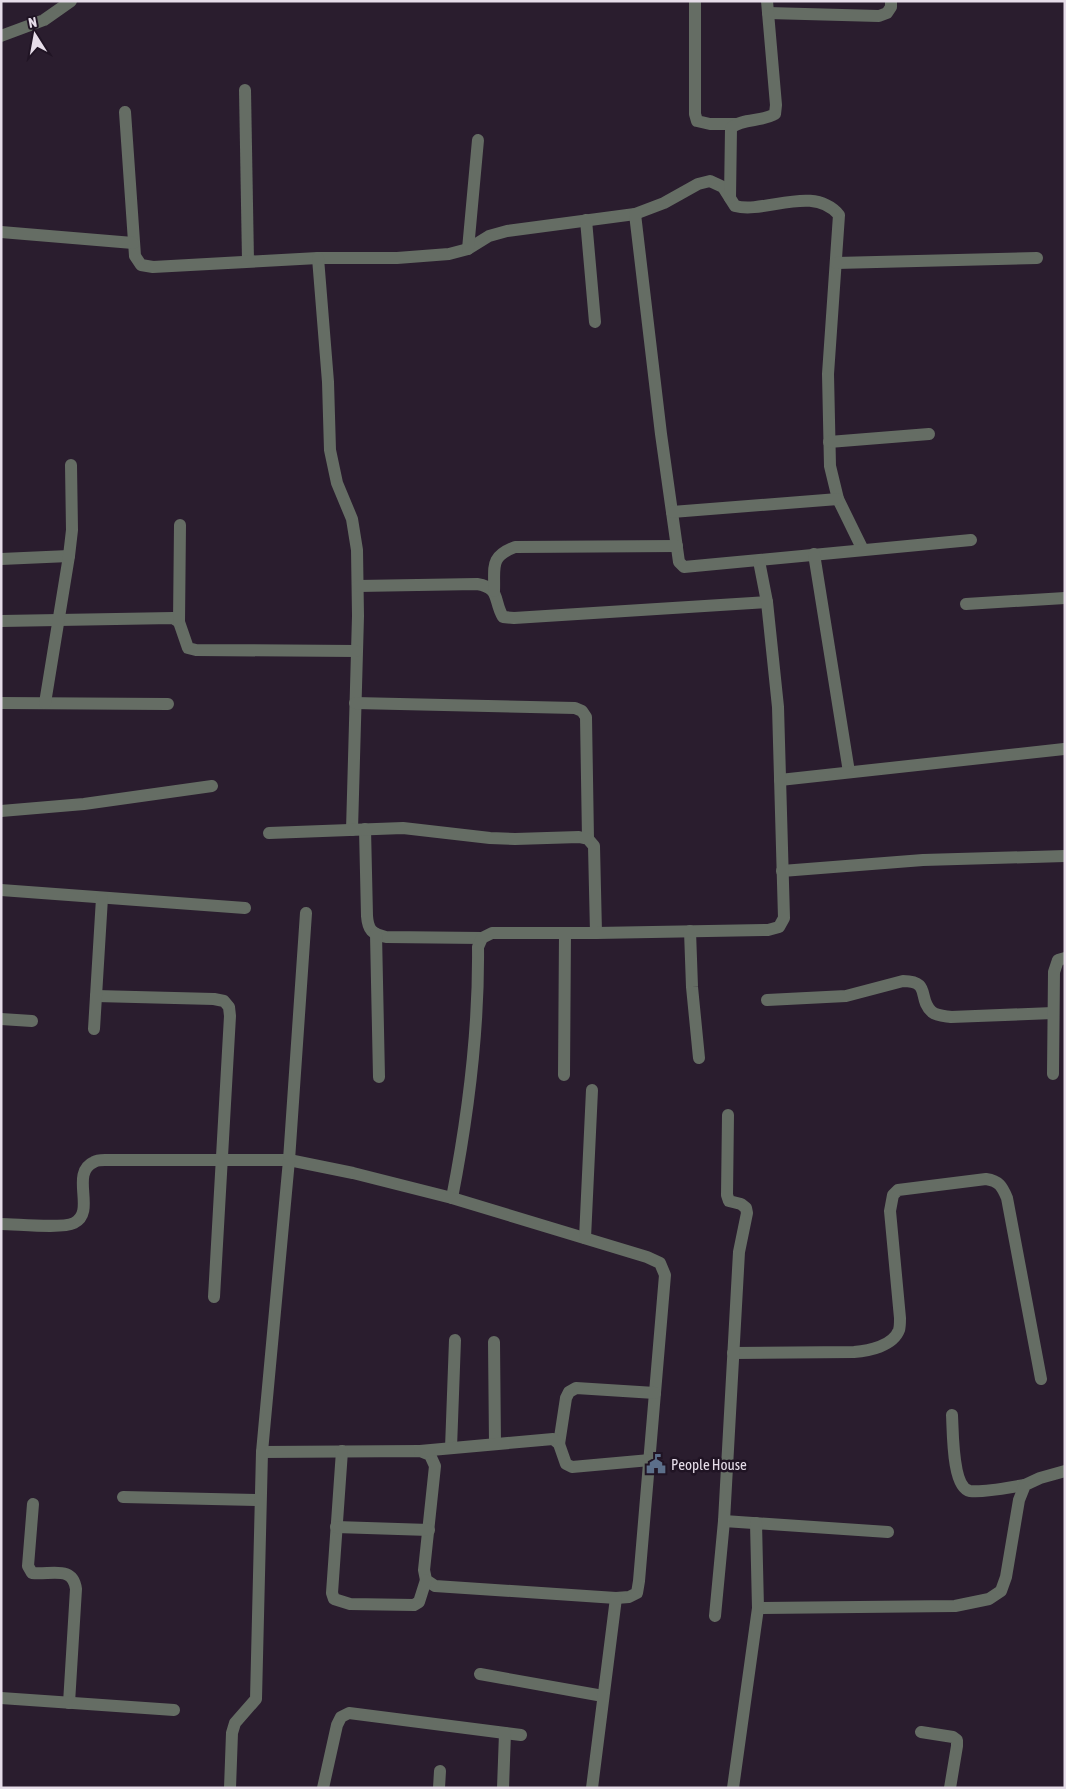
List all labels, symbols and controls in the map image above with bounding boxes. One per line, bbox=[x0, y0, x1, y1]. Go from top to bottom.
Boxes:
north arrow bbox=[10, 10, 60, 60]
text: N bbox=[27, 14, 38, 31]
public building icon: People House bbox=[645, 1453, 667, 1475]
place label: People House bbox=[671, 1456, 747, 1473]

